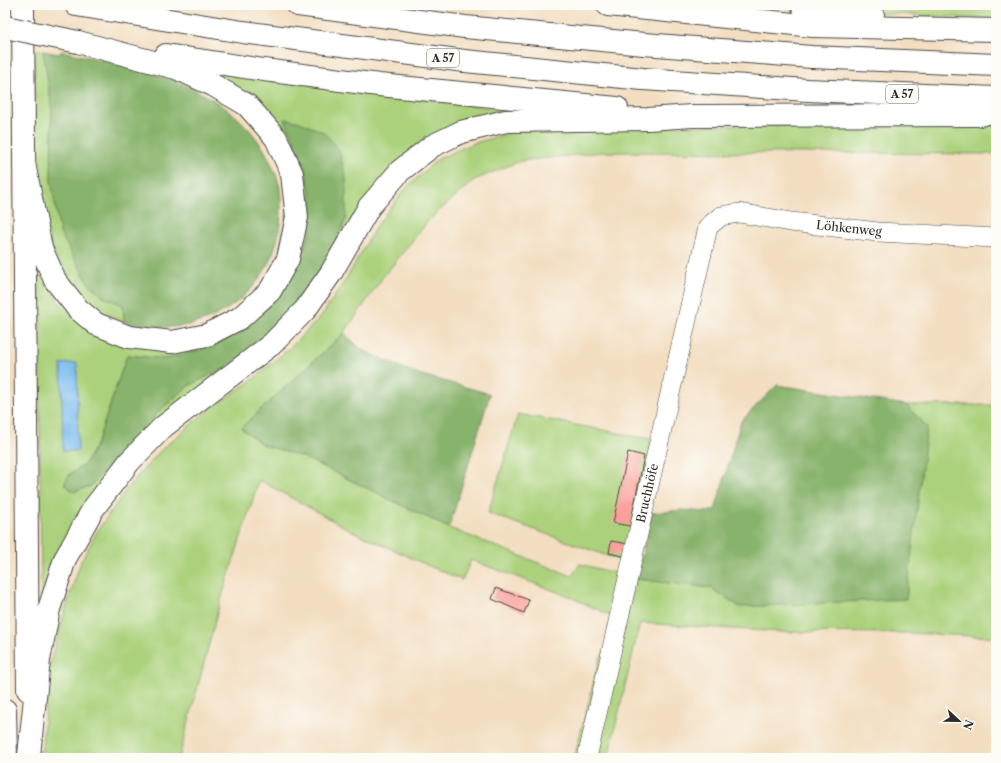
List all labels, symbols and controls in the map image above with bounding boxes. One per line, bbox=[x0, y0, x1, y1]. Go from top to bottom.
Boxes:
road number: A 57 bbox=[427, 49, 459, 67]
road number: A 57 bbox=[886, 85, 918, 103]
street label: Löhkenweg bbox=[816, 217, 883, 239]
street label: Bruchhöfe bbox=[633, 462, 661, 524]
north arrow bbox=[939, 701, 979, 741]
text: N bbox=[960, 718, 977, 732]

